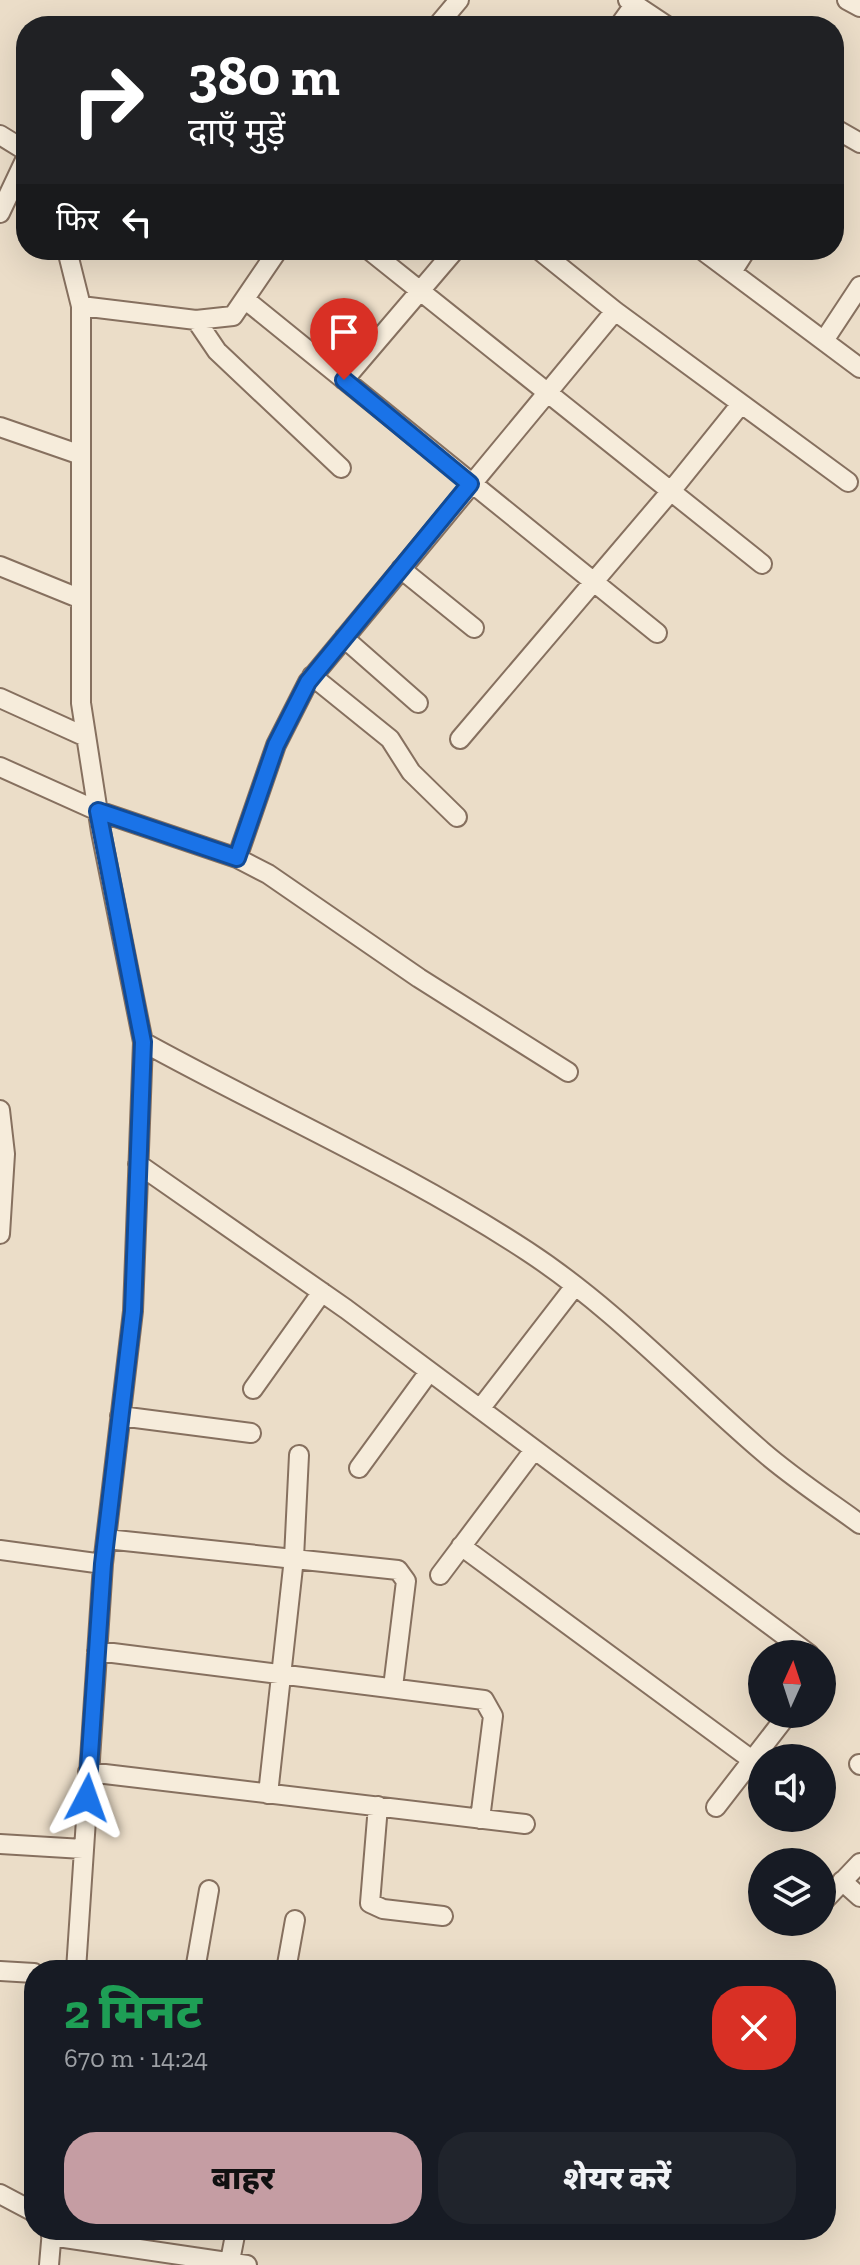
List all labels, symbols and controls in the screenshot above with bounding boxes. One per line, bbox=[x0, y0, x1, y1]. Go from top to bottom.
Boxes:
text: 380 m bbox=[188, 42, 340, 109]
icon: right bbox=[56, 48, 160, 152]
text: दाएँ मुड़ें bbox=[188, 110, 285, 153]
icon: left bbox=[115, 200, 159, 244]
text: फिर bbox=[56, 202, 99, 238]
pin bbox=[310, 298, 378, 380]
icon: arrive bbox=[322, 310, 366, 354]
north arrow bbox=[748, 1640, 836, 1728]
map controls bbox=[748, 1640, 836, 1936]
button: sound bbox=[748, 1744, 836, 1832]
position arrow bbox=[45, 1756, 129, 1840]
button: layers bbox=[748, 1848, 836, 1936]
text: 2 मिनट bbox=[64, 1983, 202, 2040]
button: close bbox=[712, 1986, 796, 2070]
text: 670 m · 14:24 bbox=[64, 2042, 208, 2074]
button: बाहर bbox=[64, 2132, 422, 2224]
button: शेयर करें bbox=[438, 2132, 796, 2224]

